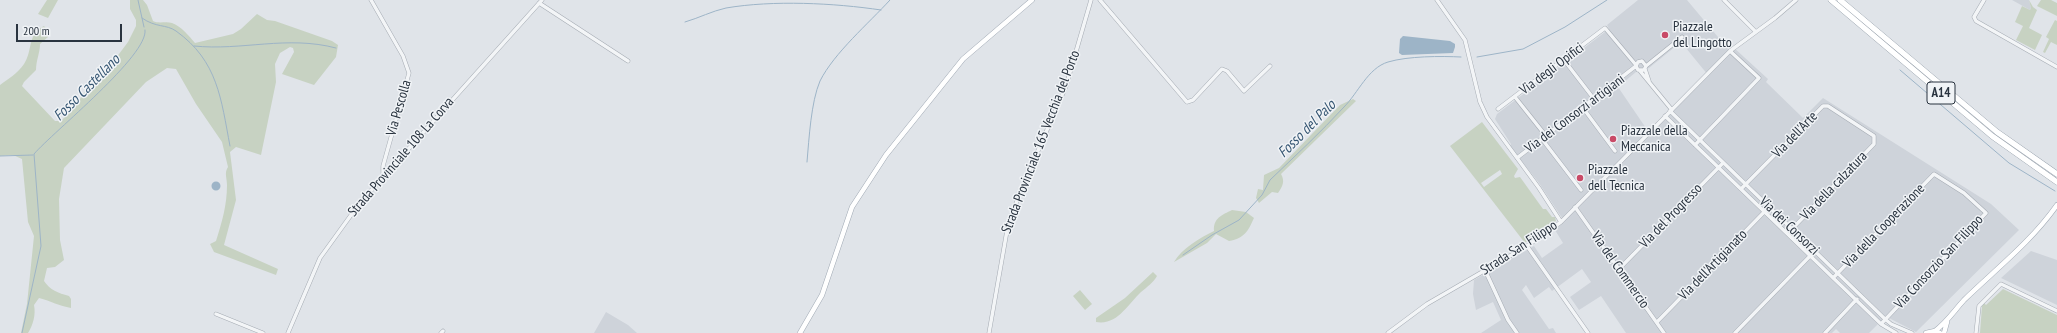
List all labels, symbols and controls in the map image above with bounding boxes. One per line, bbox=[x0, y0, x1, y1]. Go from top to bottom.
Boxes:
scale bar bbox=[18, 16, 124, 42]
place label: Piazzale del Lingotto bbox=[1673, 19, 1732, 52]
text: 200 m bbox=[23, 23, 50, 38]
marker: Piazzale del Lingotto bbox=[1660, 30, 1670, 40]
street label: Via degli Opifici bbox=[1517, 39, 1587, 99]
street label: Strada Provinciale 165 Vecchia del Porto bbox=[998, 48, 1084, 236]
water label: Fosso Castellano bbox=[50, 51, 124, 125]
street label: Via dei Consorzi artigiani bbox=[1522, 71, 1628, 157]
street label: Via Pescolla bbox=[383, 78, 415, 138]
road number: A14 bbox=[1927, 82, 1955, 104]
street label: Strada Provinciale 108 La Corva bbox=[345, 94, 457, 220]
water label: Fosso del Palo bbox=[1274, 96, 1340, 162]
street label: Via dell'Arte bbox=[1769, 108, 1821, 162]
place label: Piazzale della Meccanica bbox=[1621, 123, 1688, 156]
marker: Piazzale della Meccanica bbox=[1608, 134, 1618, 144]
street label: Via della calzatura bbox=[1797, 148, 1871, 224]
place label: Piazzale dell Tecnica bbox=[1588, 162, 1645, 194]
marker: Piazzale dell Tecnica bbox=[1575, 173, 1585, 183]
street label: Via del Progresso bbox=[1636, 180, 1706, 252]
street label: Via della Cooperazione bbox=[1840, 180, 1928, 272]
street label: Via dei Consorzi bbox=[1756, 193, 1822, 259]
street label: Via Consorzio San Filippo bbox=[1891, 212, 1987, 312]
street label: Strada San Filippo bbox=[1478, 217, 1560, 279]
street label: Via dell'Artigianato bbox=[1675, 226, 1751, 304]
street label: Via del Commercio bbox=[1587, 228, 1653, 312]

